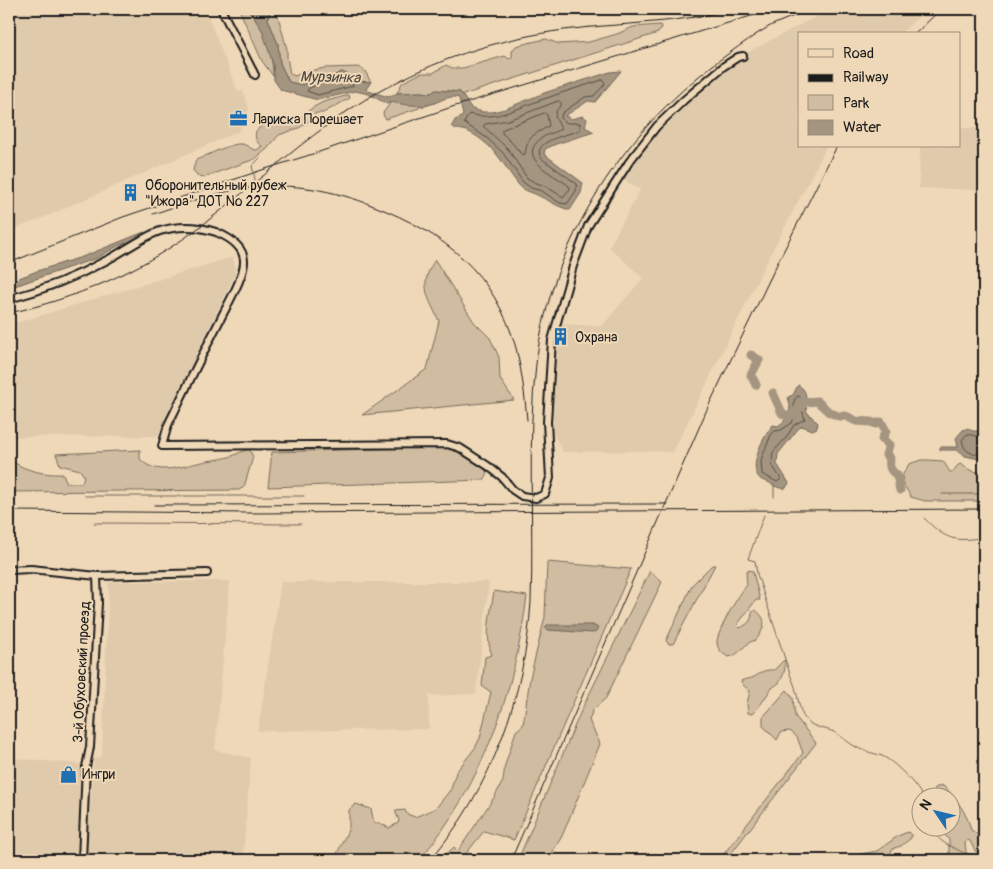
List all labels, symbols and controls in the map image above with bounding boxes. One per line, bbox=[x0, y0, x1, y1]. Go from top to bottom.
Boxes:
legend bbox=[798, 32, 960, 148]
text: Road bbox=[843, 44, 874, 63]
water label: Мурзинка bbox=[300, 67, 361, 88]
text: Railway bbox=[843, 68, 889, 87]
text: Park bbox=[843, 94, 870, 113]
office icon: Лариска Порешает bbox=[228, 109, 248, 129]
place label: Лариска Порешает bbox=[251, 111, 363, 128]
text: Water bbox=[843, 118, 882, 137]
place label: Оборонительный рубеж "Ижора" ДОТ № 227 bbox=[145, 177, 287, 210]
building icon: Оборонительный рубеж "Ижора" ДОТ № 227 bbox=[121, 183, 141, 203]
building icon: Охрана bbox=[551, 327, 571, 347]
place label: Охрана bbox=[575, 329, 618, 346]
street label: 3-й Обуховский проезд bbox=[69, 600, 94, 743]
shop icon: Ингри bbox=[58, 764, 78, 784]
place label: Ингри bbox=[82, 766, 115, 783]
north arrow bbox=[910, 786, 960, 836]
text: N bbox=[916, 796, 935, 814]

